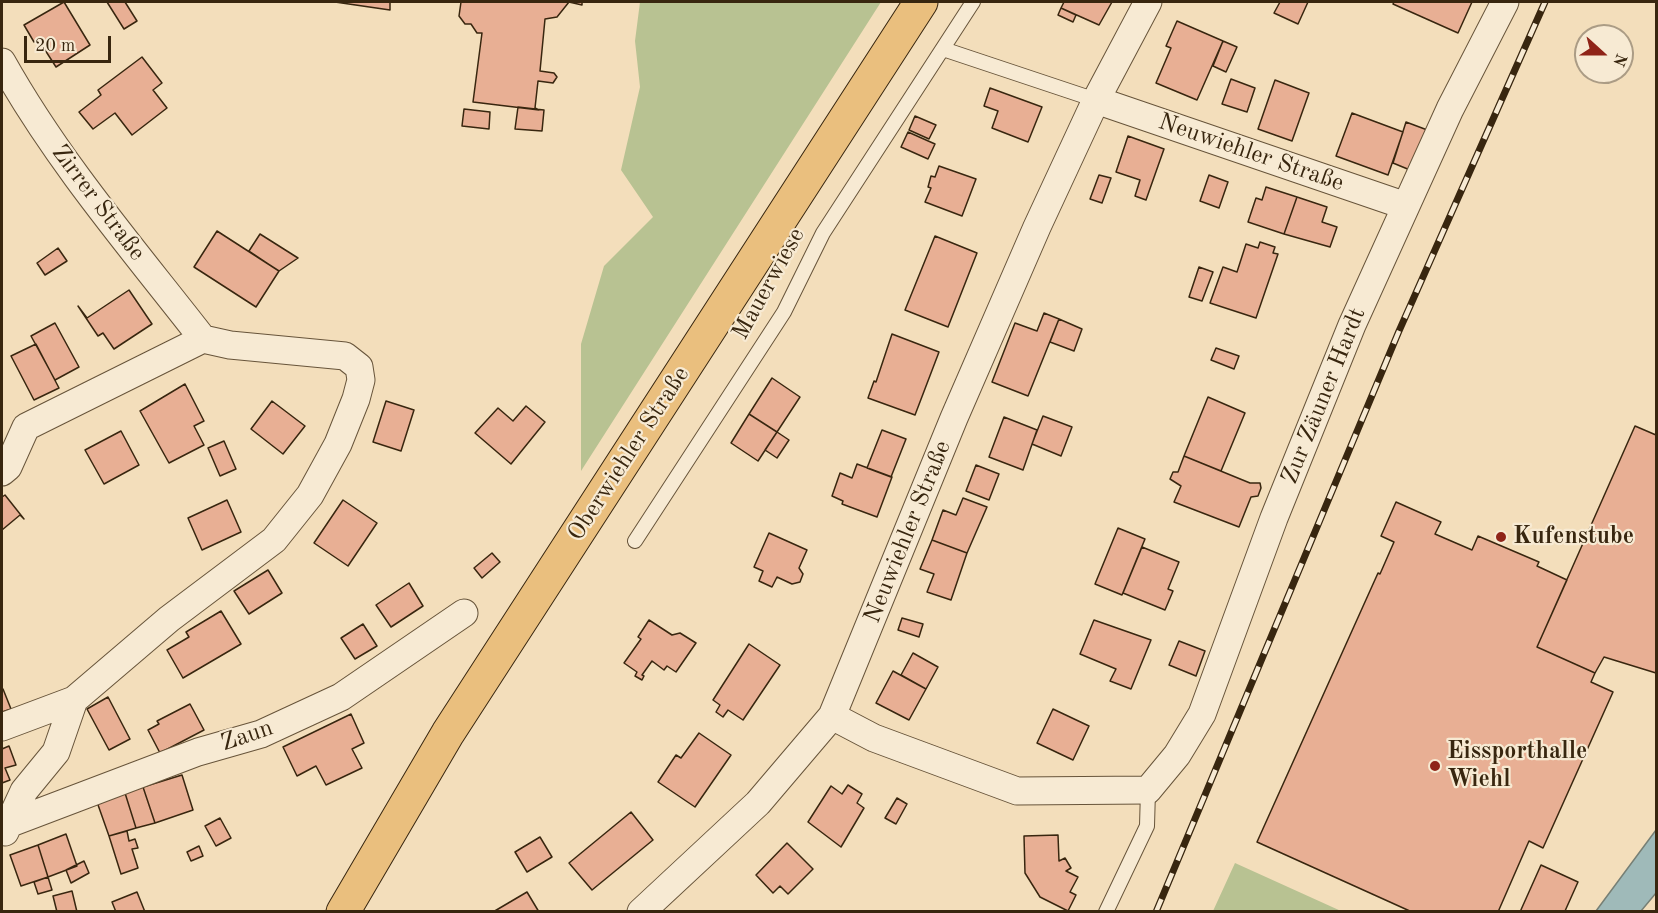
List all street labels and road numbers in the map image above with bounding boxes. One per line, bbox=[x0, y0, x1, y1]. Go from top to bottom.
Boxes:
street label: Neuwiehler Straße bbox=[1154, 108, 1348, 198]
street label: Zirrer Straße bbox=[45, 139, 151, 267]
street label: Mauerwiese bbox=[727, 223, 811, 345]
street label: Zur Zäuner Hardt bbox=[1276, 304, 1372, 488]
street label: Oberwiehler Straße bbox=[562, 361, 696, 547]
street label: Neuwiehler Straße bbox=[858, 437, 958, 627]
street label: Zaun bbox=[217, 714, 277, 758]

